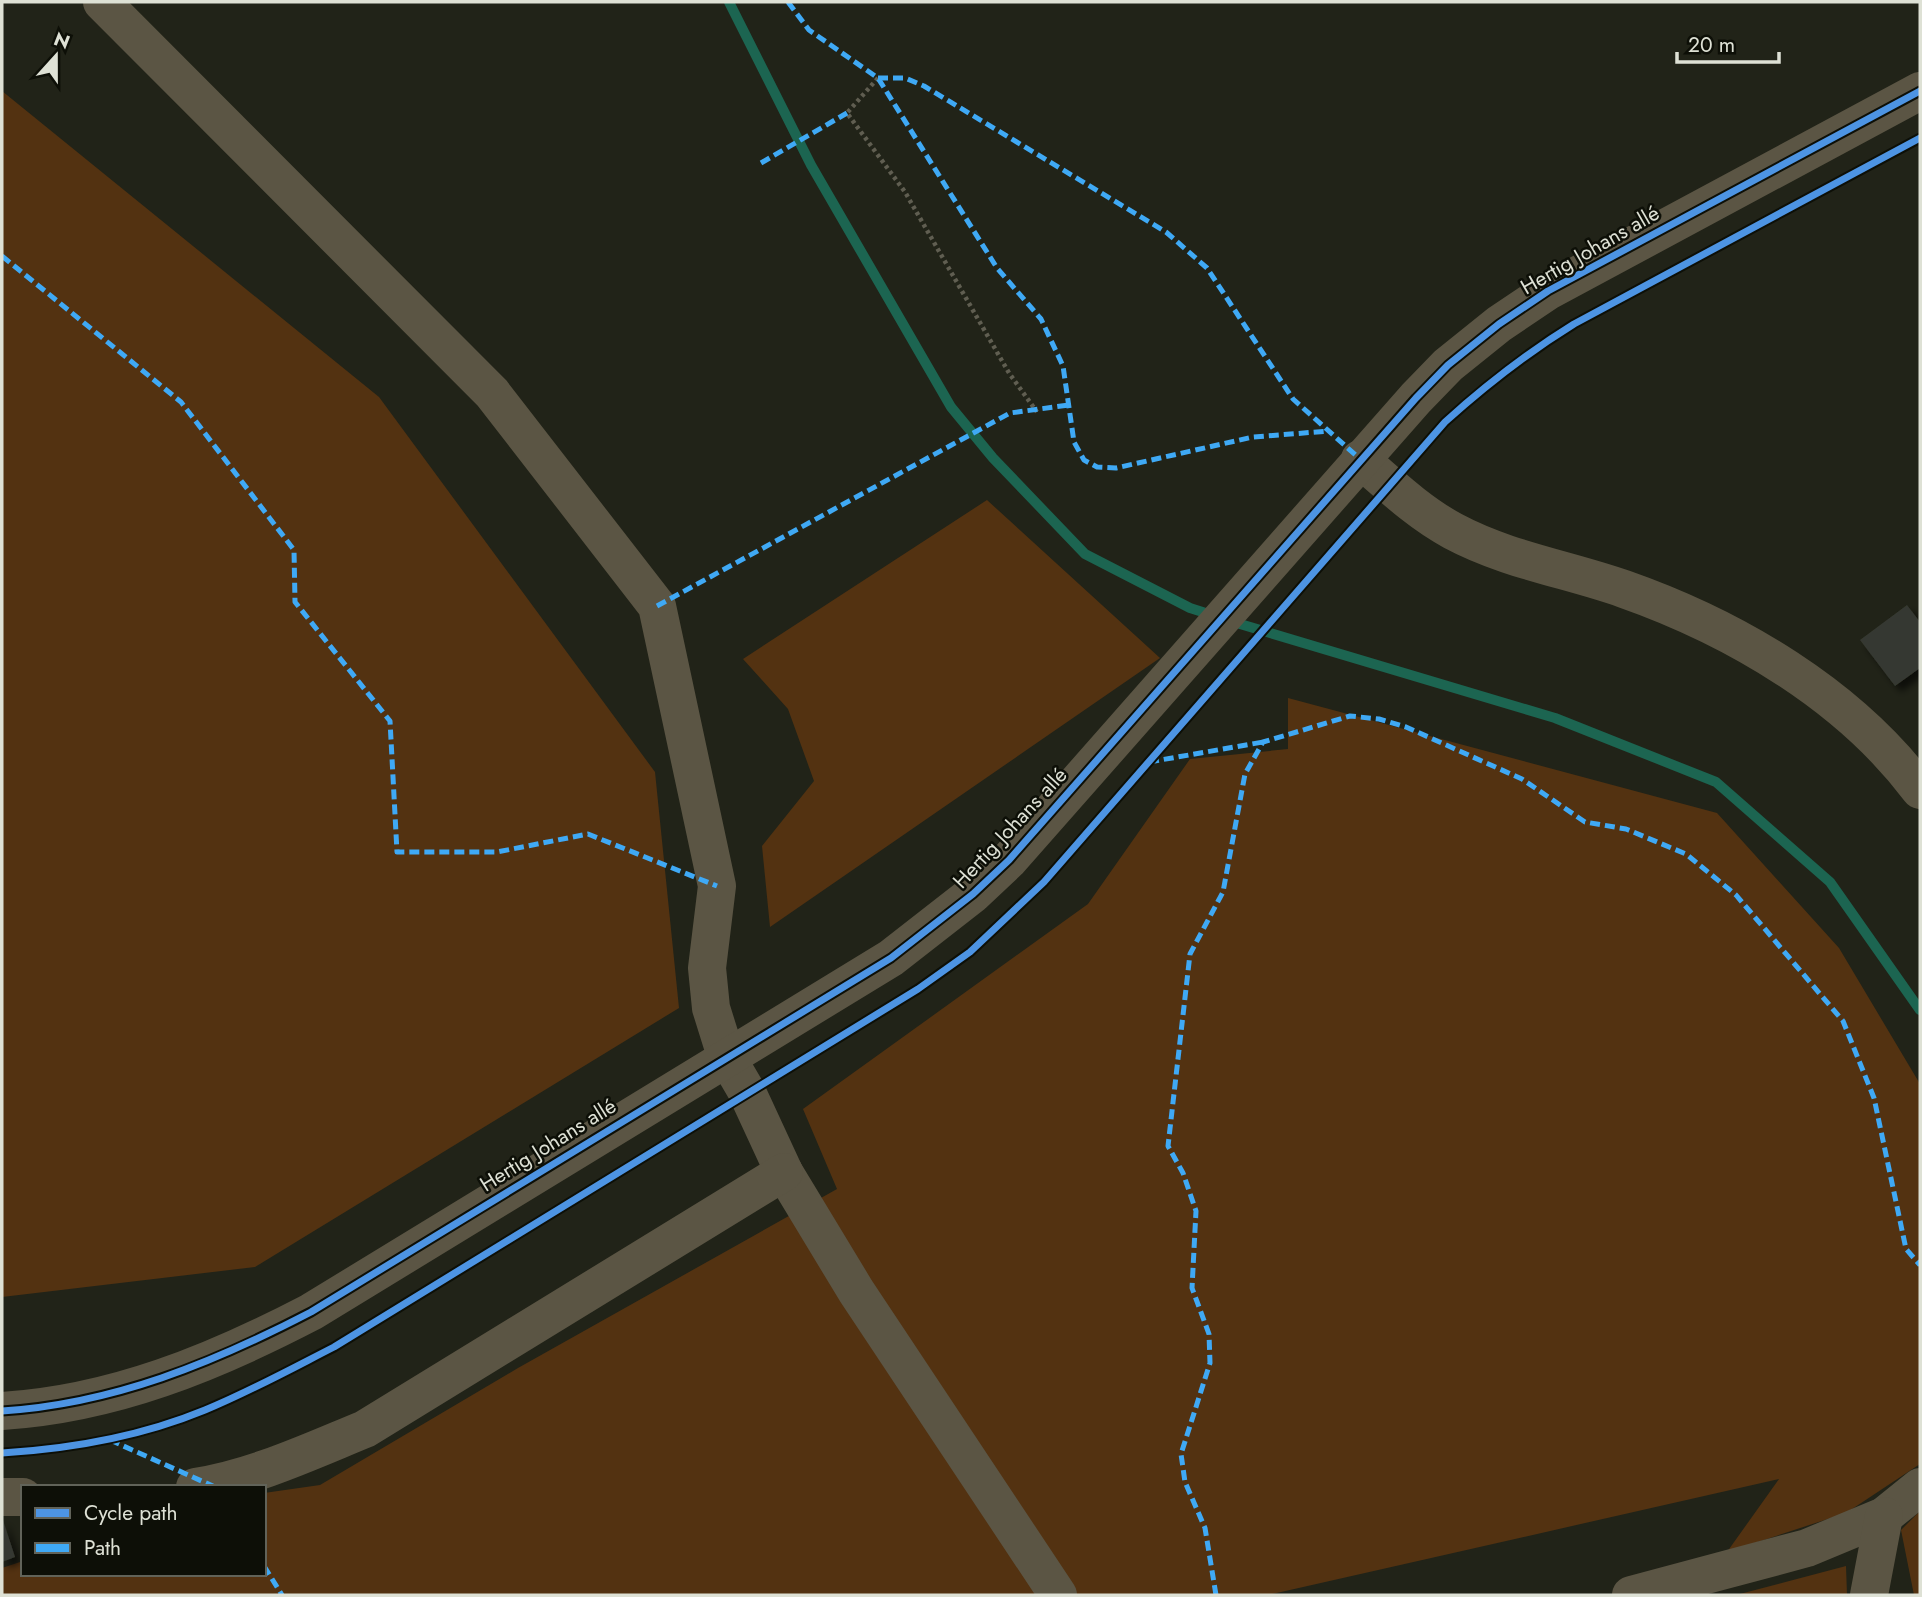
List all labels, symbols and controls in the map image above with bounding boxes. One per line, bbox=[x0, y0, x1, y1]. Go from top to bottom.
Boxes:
north arrow bbox=[21, 21, 91, 91]
scale bar bbox=[1677, 21, 1778, 65]
text: N bbox=[50, 25, 74, 56]
text: 20 m bbox=[1688, 30, 1735, 60]
street label: Hertig Johans allé bbox=[1515, 198, 1665, 302]
street label: Hertig Johans allé bbox=[946, 761, 1074, 895]
street label: Hertig Johans allé bbox=[474, 1091, 622, 1199]
legend bbox=[21, 1485, 266, 1576]
text: Cycle path bbox=[84, 1498, 177, 1528]
text: Path bbox=[84, 1533, 121, 1563]

